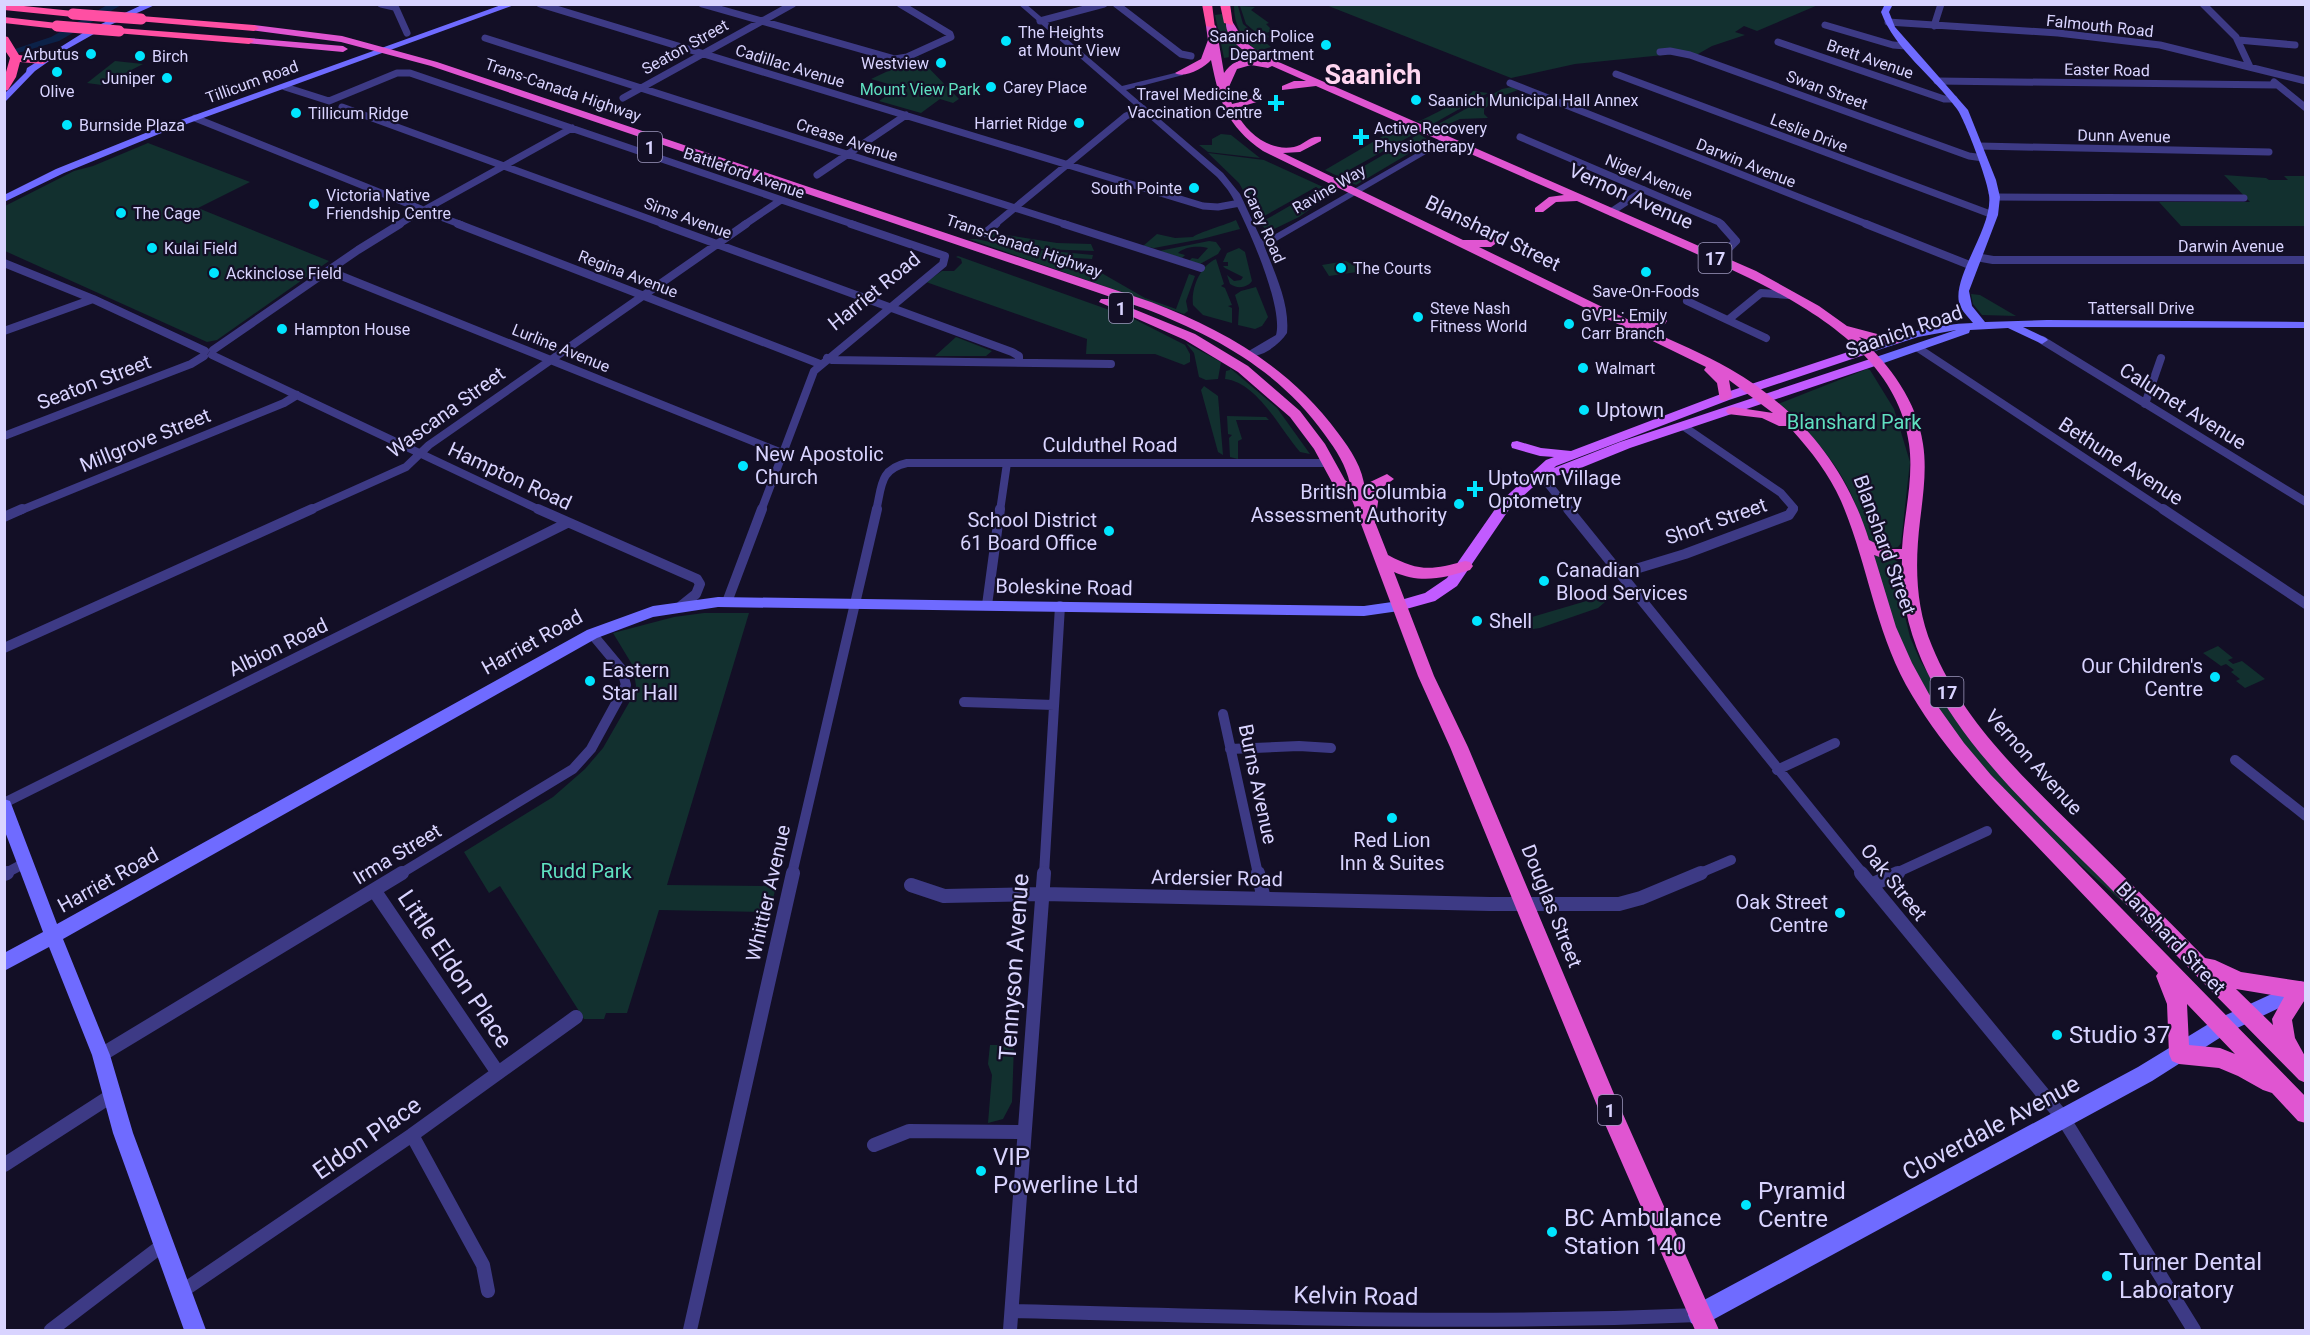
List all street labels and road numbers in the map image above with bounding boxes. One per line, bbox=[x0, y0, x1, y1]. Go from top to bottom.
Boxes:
street label: Falmouth Road bbox=[2045, 11, 2155, 41]
street label: Seaton Street bbox=[638, 15, 732, 79]
street label: Brett Avenue bbox=[1824, 35, 1916, 83]
street label: Cadillac Avenue bbox=[733, 40, 847, 92]
street label: Trans-Canada Highway bbox=[482, 54, 644, 126]
street label: Tillicum Road bbox=[203, 56, 301, 108]
street label: Easter Road bbox=[2064, 60, 2150, 80]
street label: Swan Street bbox=[1784, 66, 1870, 114]
street label: Leslie Drive bbox=[1768, 110, 1850, 156]
street label: Crease Avenue bbox=[794, 115, 900, 165]
street label: Dunn Avenue bbox=[2077, 126, 2171, 146]
road number: 1 bbox=[638, 132, 662, 162]
street label: Darwin Avenue bbox=[1693, 134, 1799, 192]
street label: Battleford Avenue bbox=[681, 143, 807, 203]
street label: Nigel Avenue bbox=[1603, 150, 1695, 204]
street label: Vernon Avenue bbox=[1565, 158, 1697, 234]
street label: Ravine Way bbox=[1289, 160, 1369, 218]
street label: Carey Road bbox=[1239, 184, 1289, 266]
street label: Blanshard Street bbox=[1422, 190, 1564, 276]
street label: Sims Avenue bbox=[642, 193, 734, 243]
street label: Trans-Canada Highway bbox=[943, 210, 1105, 282]
street label: Darwin Avenue bbox=[2178, 237, 2284, 256]
road number: 17 bbox=[1698, 243, 1732, 273]
street label: Regina Avenue bbox=[576, 246, 680, 302]
street label: Harriet Road bbox=[823, 247, 925, 335]
road number: 1 bbox=[1109, 293, 1133, 323]
street label: Tattersall Drive bbox=[2088, 299, 2194, 318]
street label: Saanich Road bbox=[1842, 300, 1966, 362]
street label: Lurline Avenue bbox=[509, 320, 613, 376]
street label: Seaton Street bbox=[34, 349, 154, 415]
street label: Calumet Avenue bbox=[2115, 357, 2251, 455]
street label: Wascana Street bbox=[382, 361, 510, 463]
street label: Millgrove Street bbox=[76, 403, 214, 477]
street label: Bethune Avenue bbox=[2054, 412, 2188, 510]
street label: Culduthel Road bbox=[1042, 433, 1178, 457]
street label: Hampton Road bbox=[444, 437, 576, 515]
street label: Blanshard Street bbox=[1849, 472, 1921, 618]
street label: Short Street bbox=[1662, 492, 1770, 550]
street label: Boleskine Road bbox=[995, 574, 1133, 600]
street label: Harriet Road bbox=[477, 604, 587, 680]
street label: Albion Road bbox=[225, 613, 331, 681]
road number: 17 bbox=[1930, 677, 1964, 707]
street label: Vernon Avenue bbox=[1980, 704, 2088, 820]
street label: Burns Avenue bbox=[1234, 722, 1282, 846]
street label: Irma Street bbox=[349, 818, 445, 890]
street label: Whittier Avenue bbox=[741, 822, 795, 964]
street label: Oak Street bbox=[1856, 839, 1932, 925]
street label: Douglas Street bbox=[1516, 841, 1588, 971]
street label: Harriet Road bbox=[53, 842, 163, 918]
street label: Ardersier Road bbox=[1151, 865, 1283, 891]
street label: Tennyson Avenue bbox=[993, 872, 1035, 1062]
street label: Blanshard Street bbox=[2111, 877, 2231, 999]
street label: Little Eldon Place bbox=[392, 885, 518, 1053]
street label: Cloverdale Avenue bbox=[1898, 1069, 2084, 1187]
street label: Eldon Place bbox=[308, 1091, 426, 1185]
road number: 1 bbox=[1598, 1095, 1622, 1125]
street label: Kelvin Road bbox=[1293, 1281, 1419, 1311]

